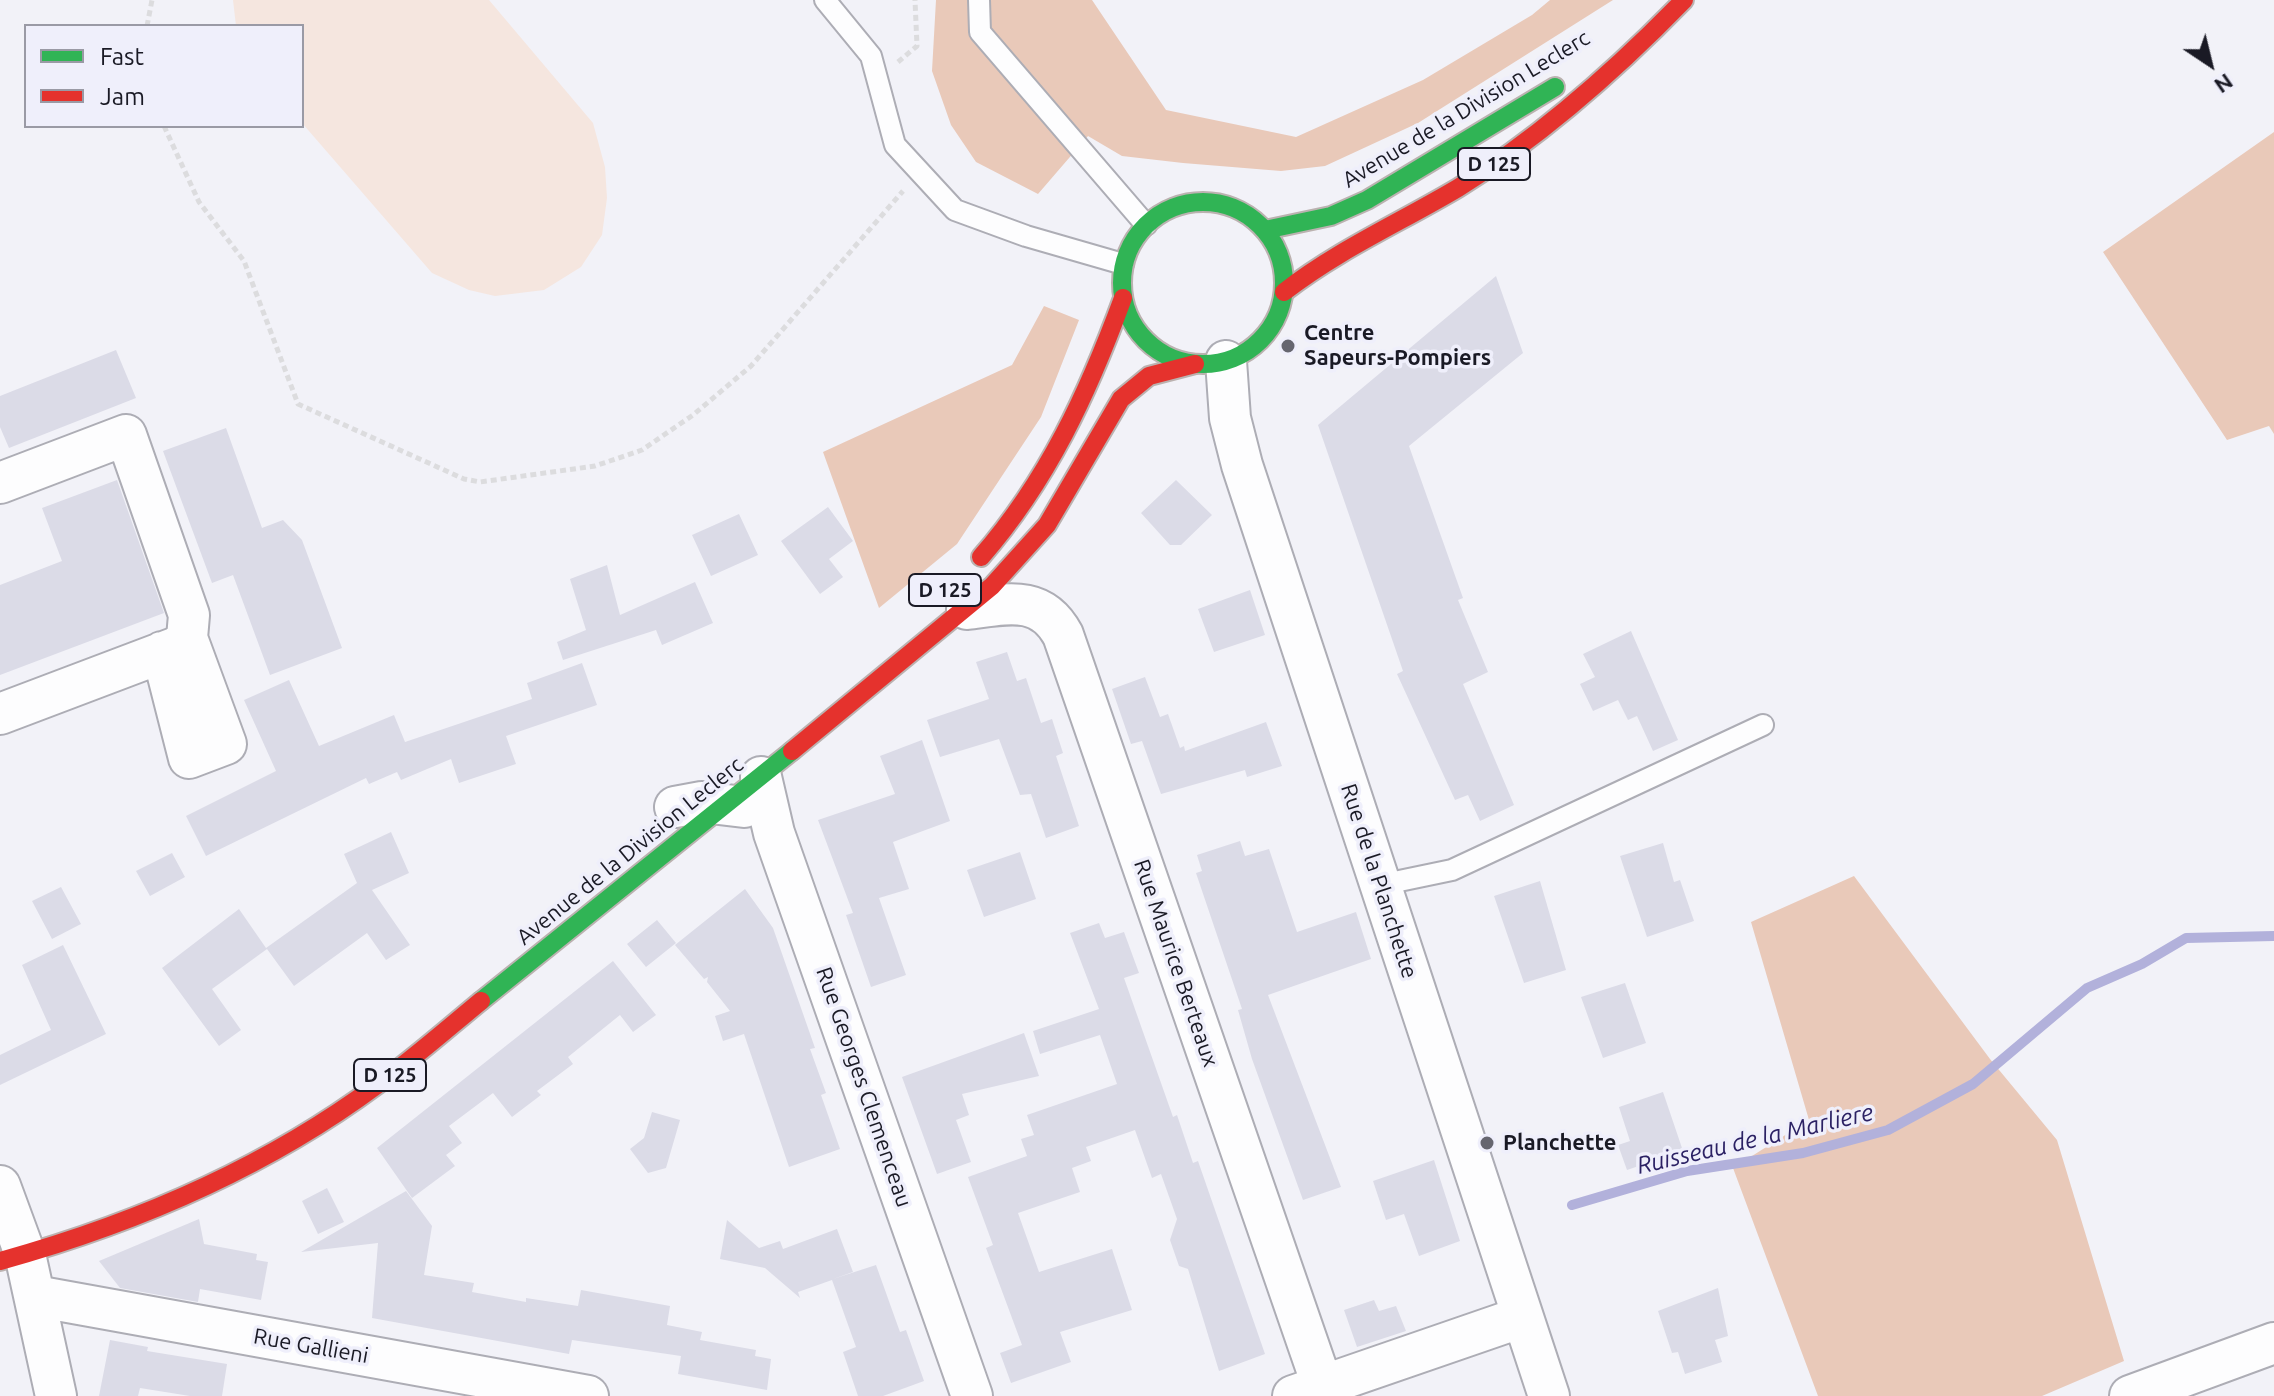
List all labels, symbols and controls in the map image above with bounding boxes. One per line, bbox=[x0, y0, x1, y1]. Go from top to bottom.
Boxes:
legend bbox=[24, 24, 304, 128]
north arrow bbox=[2170, 24, 2250, 104]
street label: Avenue de la Division Leclerc bbox=[1338, 25, 1594, 193]
text: Fast bbox=[100, 43, 144, 70]
text: N bbox=[2210, 69, 2238, 99]
text: Jam bbox=[100, 83, 145, 110]
road number: D 125 bbox=[1458, 148, 1530, 180]
place label: Centre Sapeurs-Pompiers bbox=[1304, 320, 1491, 372]
marker: Centre Sapeurs-Pompiers bbox=[1279, 337, 1297, 355]
road number: D 125 bbox=[909, 574, 981, 606]
street label: Avenue de la Division Leclerc bbox=[511, 751, 749, 951]
street label: Rue de la Planchette bbox=[1335, 780, 1423, 982]
street label: Rue Maurice Berteaux bbox=[1128, 856, 1224, 1070]
street label: Rue Georges Clemenceau bbox=[810, 964, 918, 1210]
road number: D 125 bbox=[354, 1059, 426, 1091]
water label: Ruisseau de la Marliere bbox=[1634, 1098, 1876, 1180]
place label: Planchette bbox=[1503, 1130, 1616, 1156]
marker: Planchette bbox=[1478, 1134, 1496, 1152]
street label: Rue Gallieni bbox=[251, 1323, 371, 1369]

